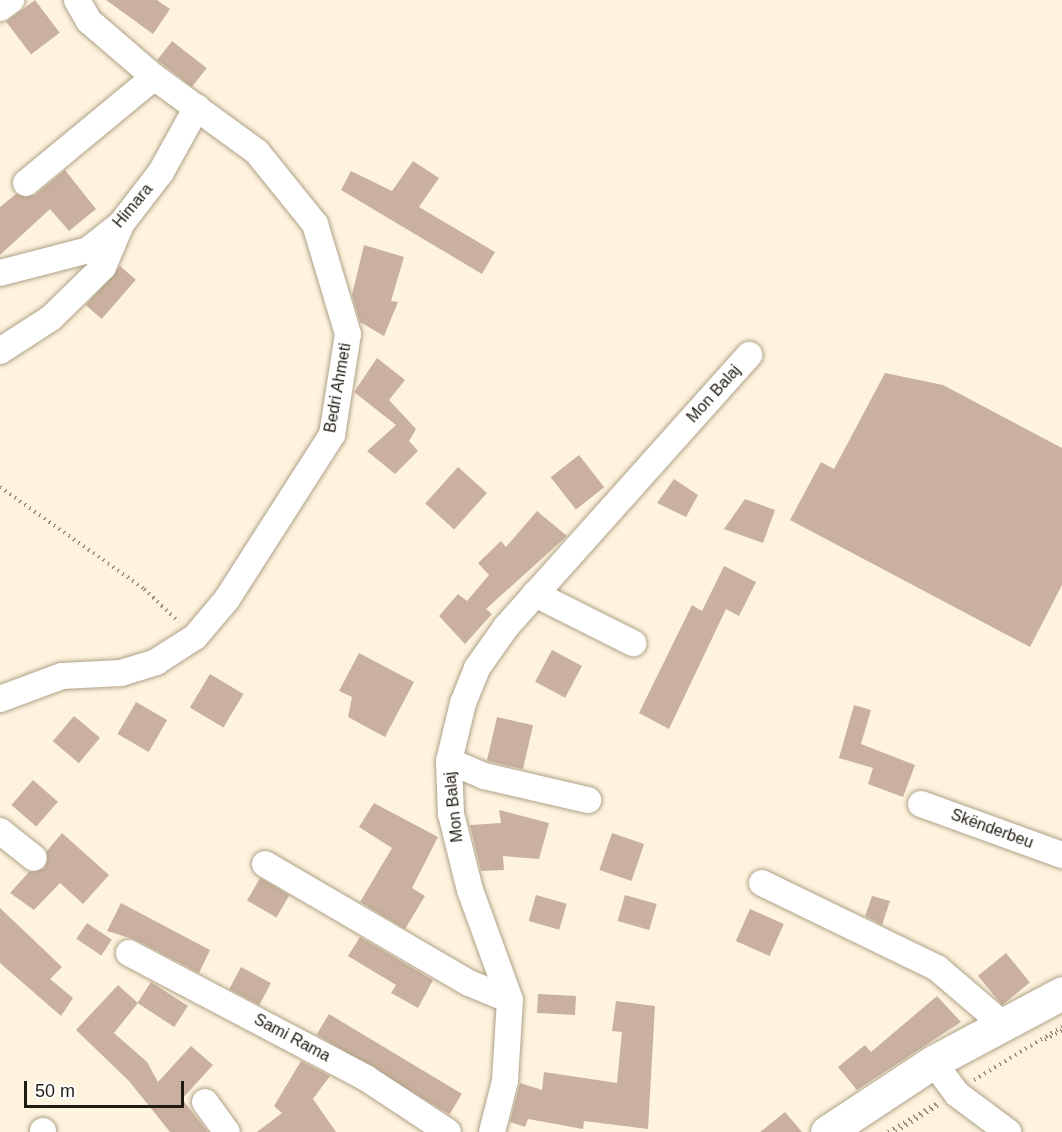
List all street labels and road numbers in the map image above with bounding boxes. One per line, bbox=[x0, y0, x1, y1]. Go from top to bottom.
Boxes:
street label: Himara bbox=[109, 180, 157, 232]
street label: Bedri Ahmeti bbox=[321, 341, 355, 435]
street label: Mon Balaj bbox=[683, 361, 745, 427]
street label: Mon Balaj bbox=[441, 771, 467, 843]
street label: Skënderbeu bbox=[948, 805, 1036, 853]
street label: Sami Rama bbox=[251, 1010, 333, 1066]

